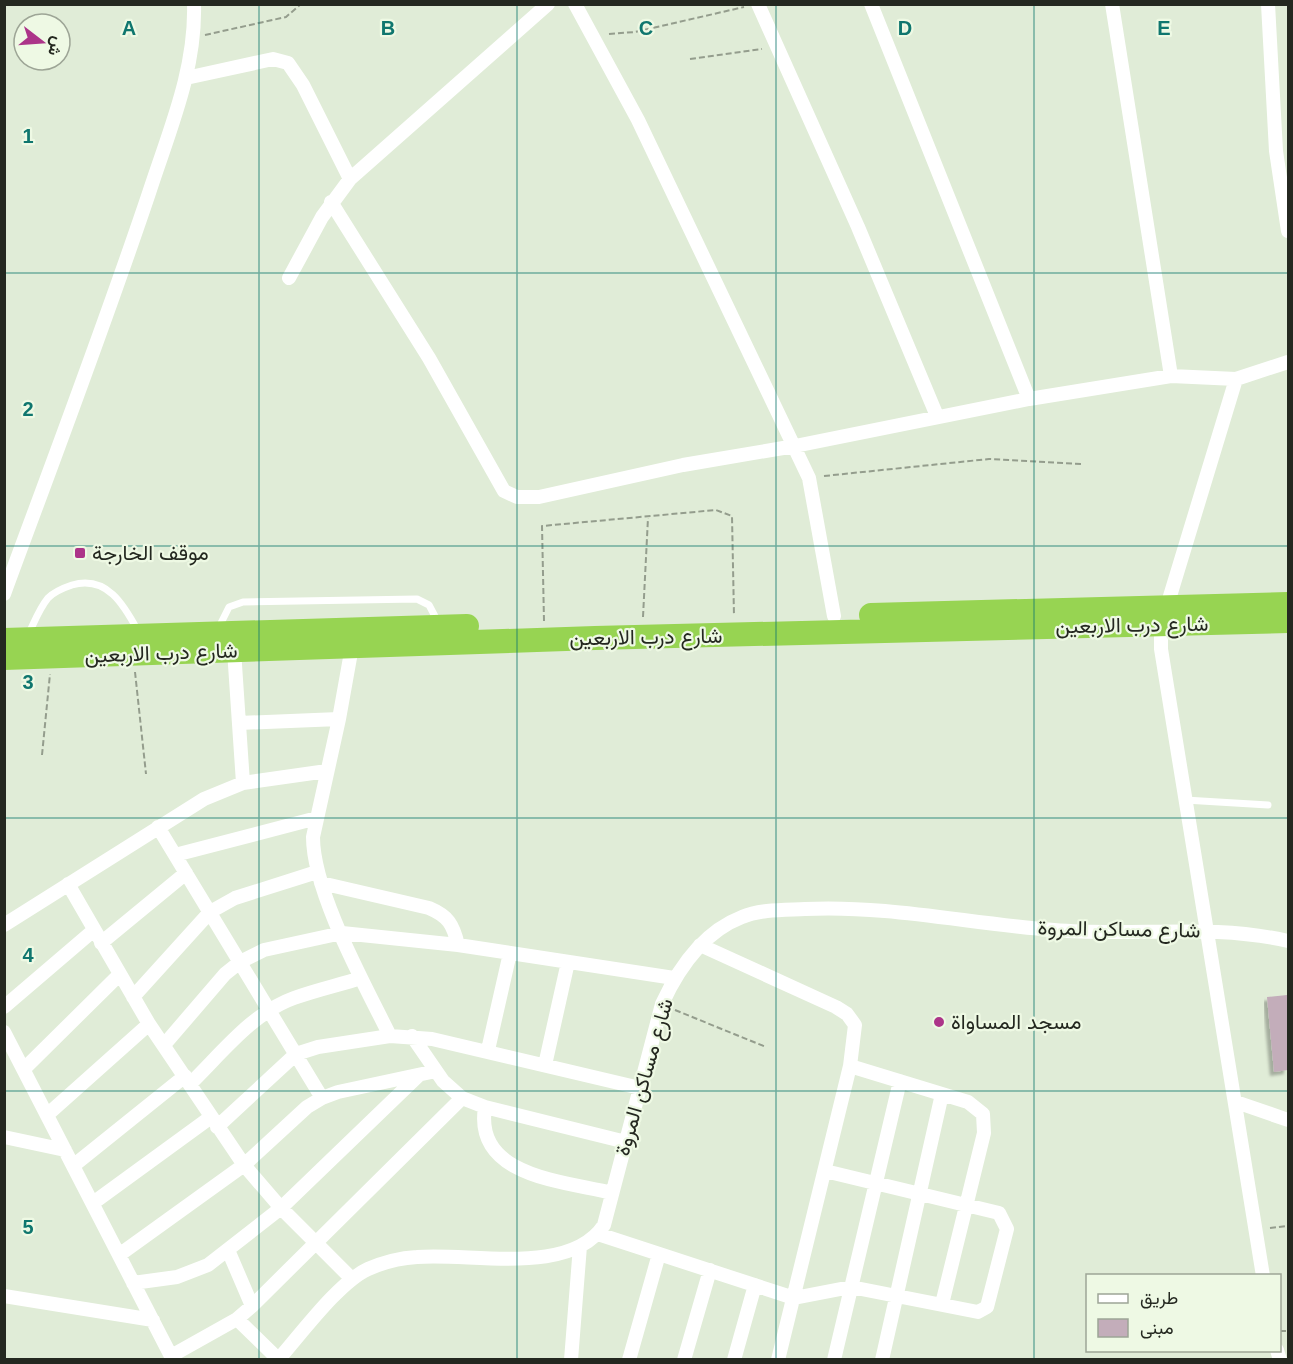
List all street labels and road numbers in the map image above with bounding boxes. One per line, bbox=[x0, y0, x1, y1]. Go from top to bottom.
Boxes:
street label: شارع درب الاربعين bbox=[1055, 612, 1209, 640]
street label: شارع درب الاربعين bbox=[569, 624, 723, 652]
street label: شارع درب الاربعين bbox=[84, 638, 238, 670]
street label: شارع مساكن المروة bbox=[1037, 916, 1201, 944]
street label: شارع مساكن المروة bbox=[610, 996, 680, 1159]

